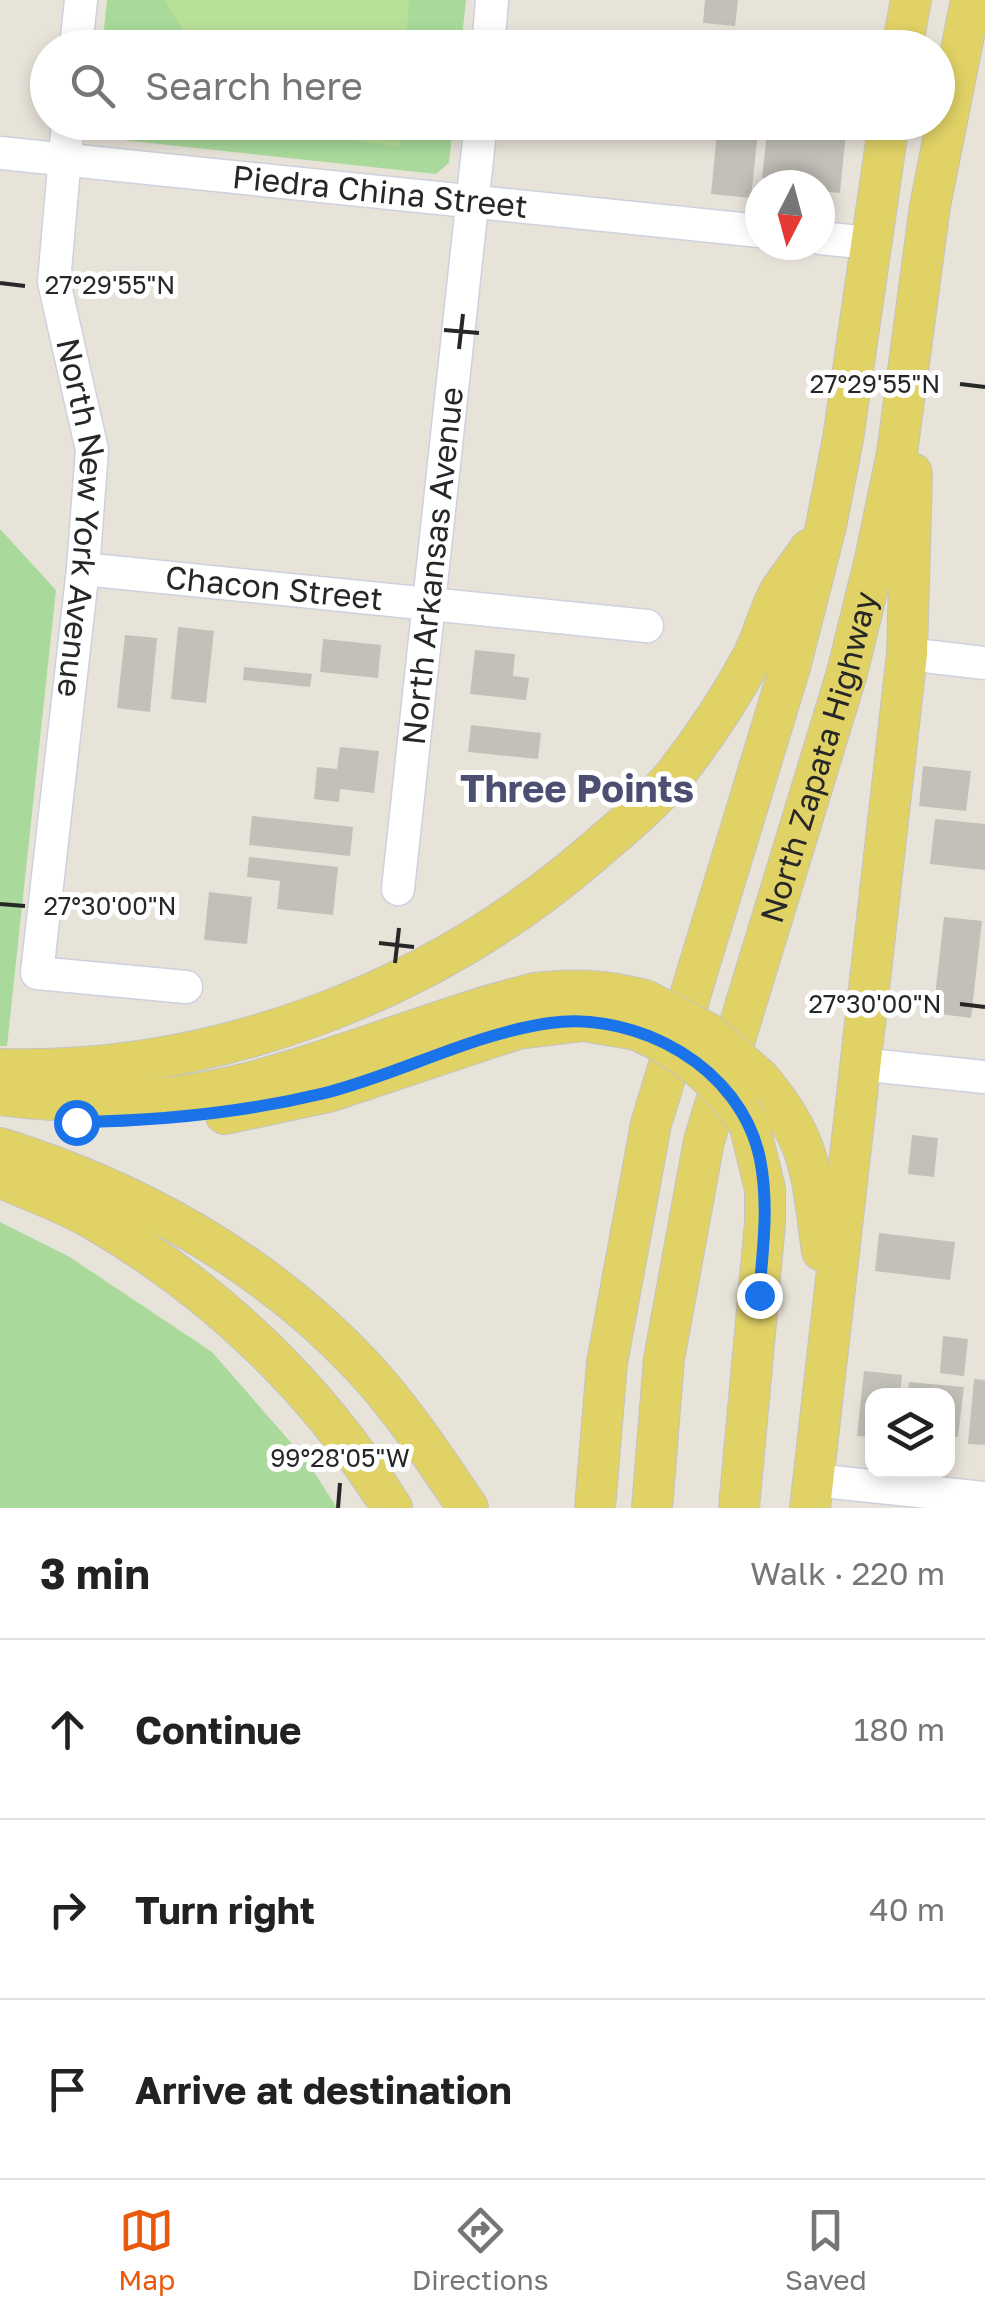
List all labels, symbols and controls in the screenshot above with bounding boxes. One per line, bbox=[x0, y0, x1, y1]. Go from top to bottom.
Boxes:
search box bbox=[30, 30, 955, 140]
icon: search bbox=[65, 58, 120, 113]
text: Search here bbox=[145, 63, 363, 108]
street label: Piedra China Street bbox=[231, 157, 530, 225]
north arrow bbox=[745, 170, 835, 260]
text: 27°29'55"N bbox=[45, 269, 175, 300]
street label: North New York Avenue bbox=[49, 334, 113, 699]
text: 27°29'55"N bbox=[810, 368, 940, 399]
street label: North Arkansas Avenue bbox=[394, 385, 470, 747]
street label: Chacon Street bbox=[163, 557, 385, 617]
street label: North Zapata Highway bbox=[752, 587, 884, 927]
district label: Three Points bbox=[460, 765, 694, 810]
text: 27°30'00"N bbox=[44, 890, 176, 921]
text: 27°30'00"N bbox=[809, 988, 941, 1019]
route start bbox=[54, 1100, 100, 1146]
route end bbox=[737, 1273, 783, 1319]
map controls bbox=[865, 1388, 955, 1478]
button: layers bbox=[865, 1388, 955, 1478]
text: 99°28'05"W bbox=[270, 1442, 410, 1473]
text: 3 min bbox=[40, 1548, 150, 1598]
text: Walk · 220 m bbox=[750, 1554, 945, 1592]
icon: ahead bbox=[40, 1702, 95, 1757]
text: Continue bbox=[135, 1707, 301, 1752]
text: 180 m bbox=[854, 1710, 945, 1748]
icon: right bbox=[40, 1882, 95, 1937]
text: Turn right bbox=[135, 1887, 315, 1932]
text: 40 m bbox=[869, 1890, 945, 1928]
icon: arrive bbox=[40, 2062, 95, 2117]
text: Arrive at destination bbox=[135, 2067, 512, 2112]
tab: Map bbox=[118, 2203, 175, 2296]
tab: Directions bbox=[412, 2203, 549, 2296]
tab: Saved bbox=[785, 2203, 867, 2296]

